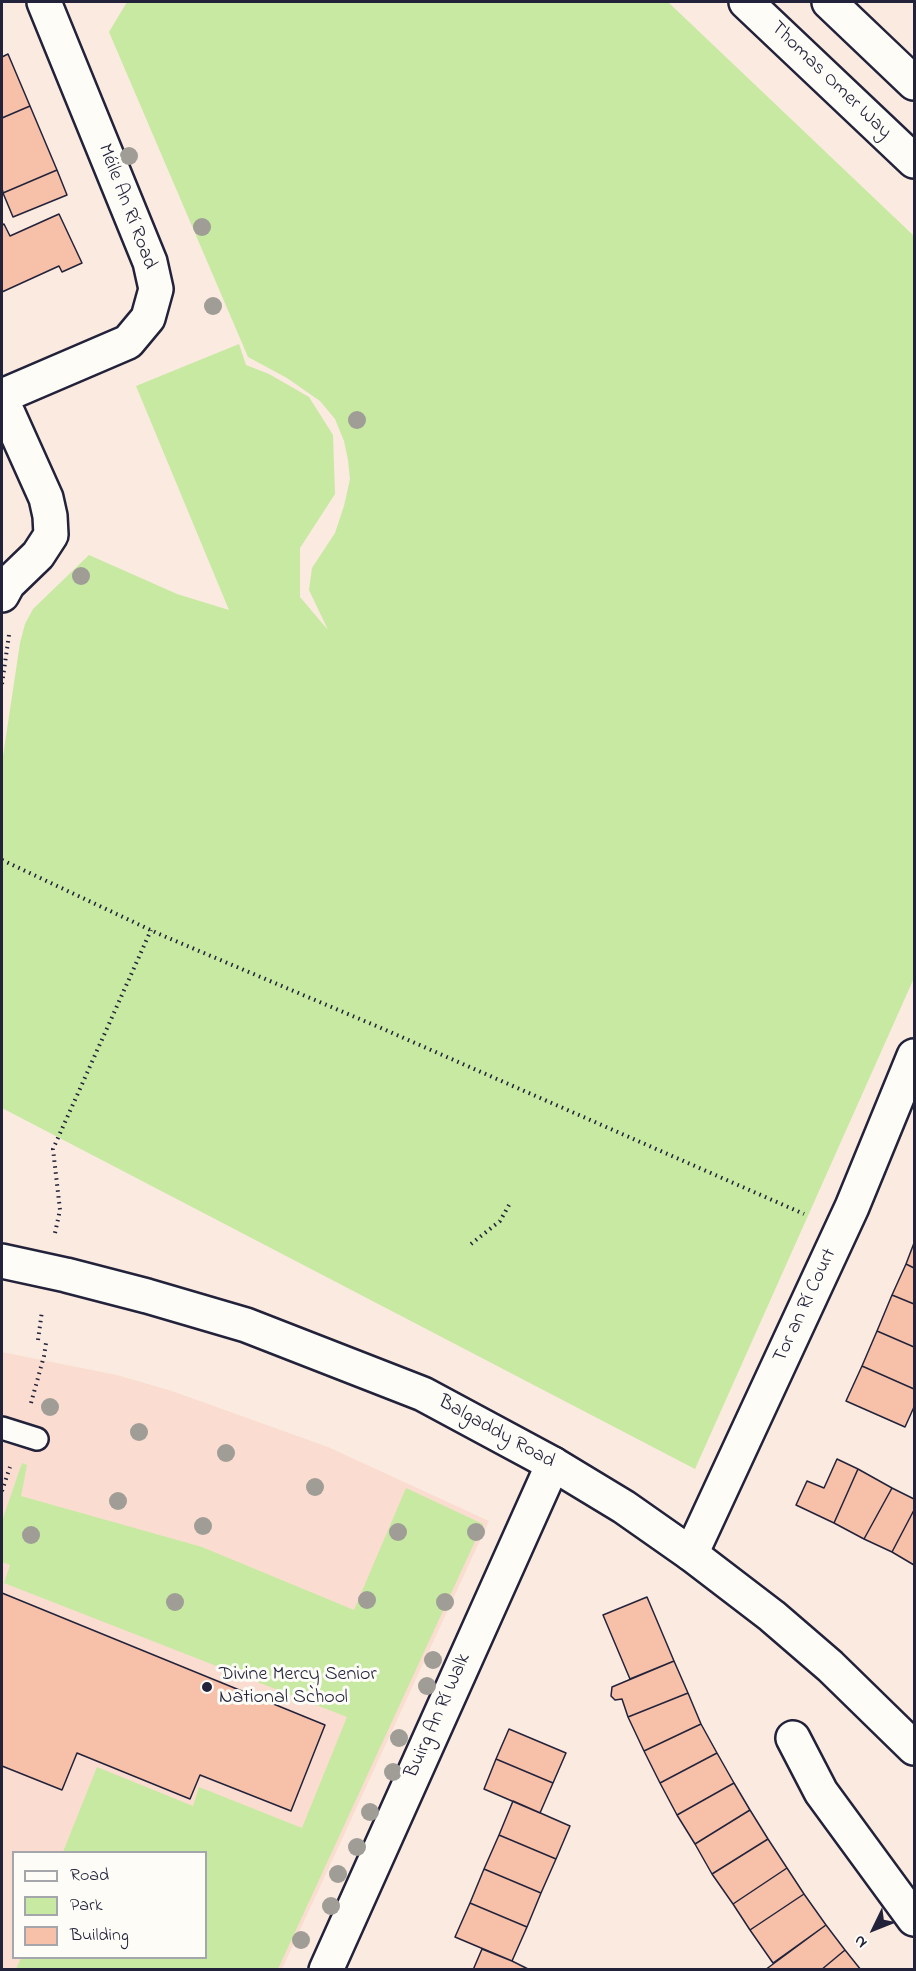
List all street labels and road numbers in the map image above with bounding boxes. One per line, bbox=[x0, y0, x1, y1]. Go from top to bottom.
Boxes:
street label: Thomas Omer Way bbox=[764, 17, 896, 145]
street label: Méile An Rí Road bbox=[91, 141, 161, 273]
street label: Tor an Rí Court bbox=[769, 1245, 843, 1367]
street label: Balgaddy Road bbox=[434, 1391, 558, 1475]
street label: Buirg An Rí Walk bbox=[401, 1650, 477, 1782]

